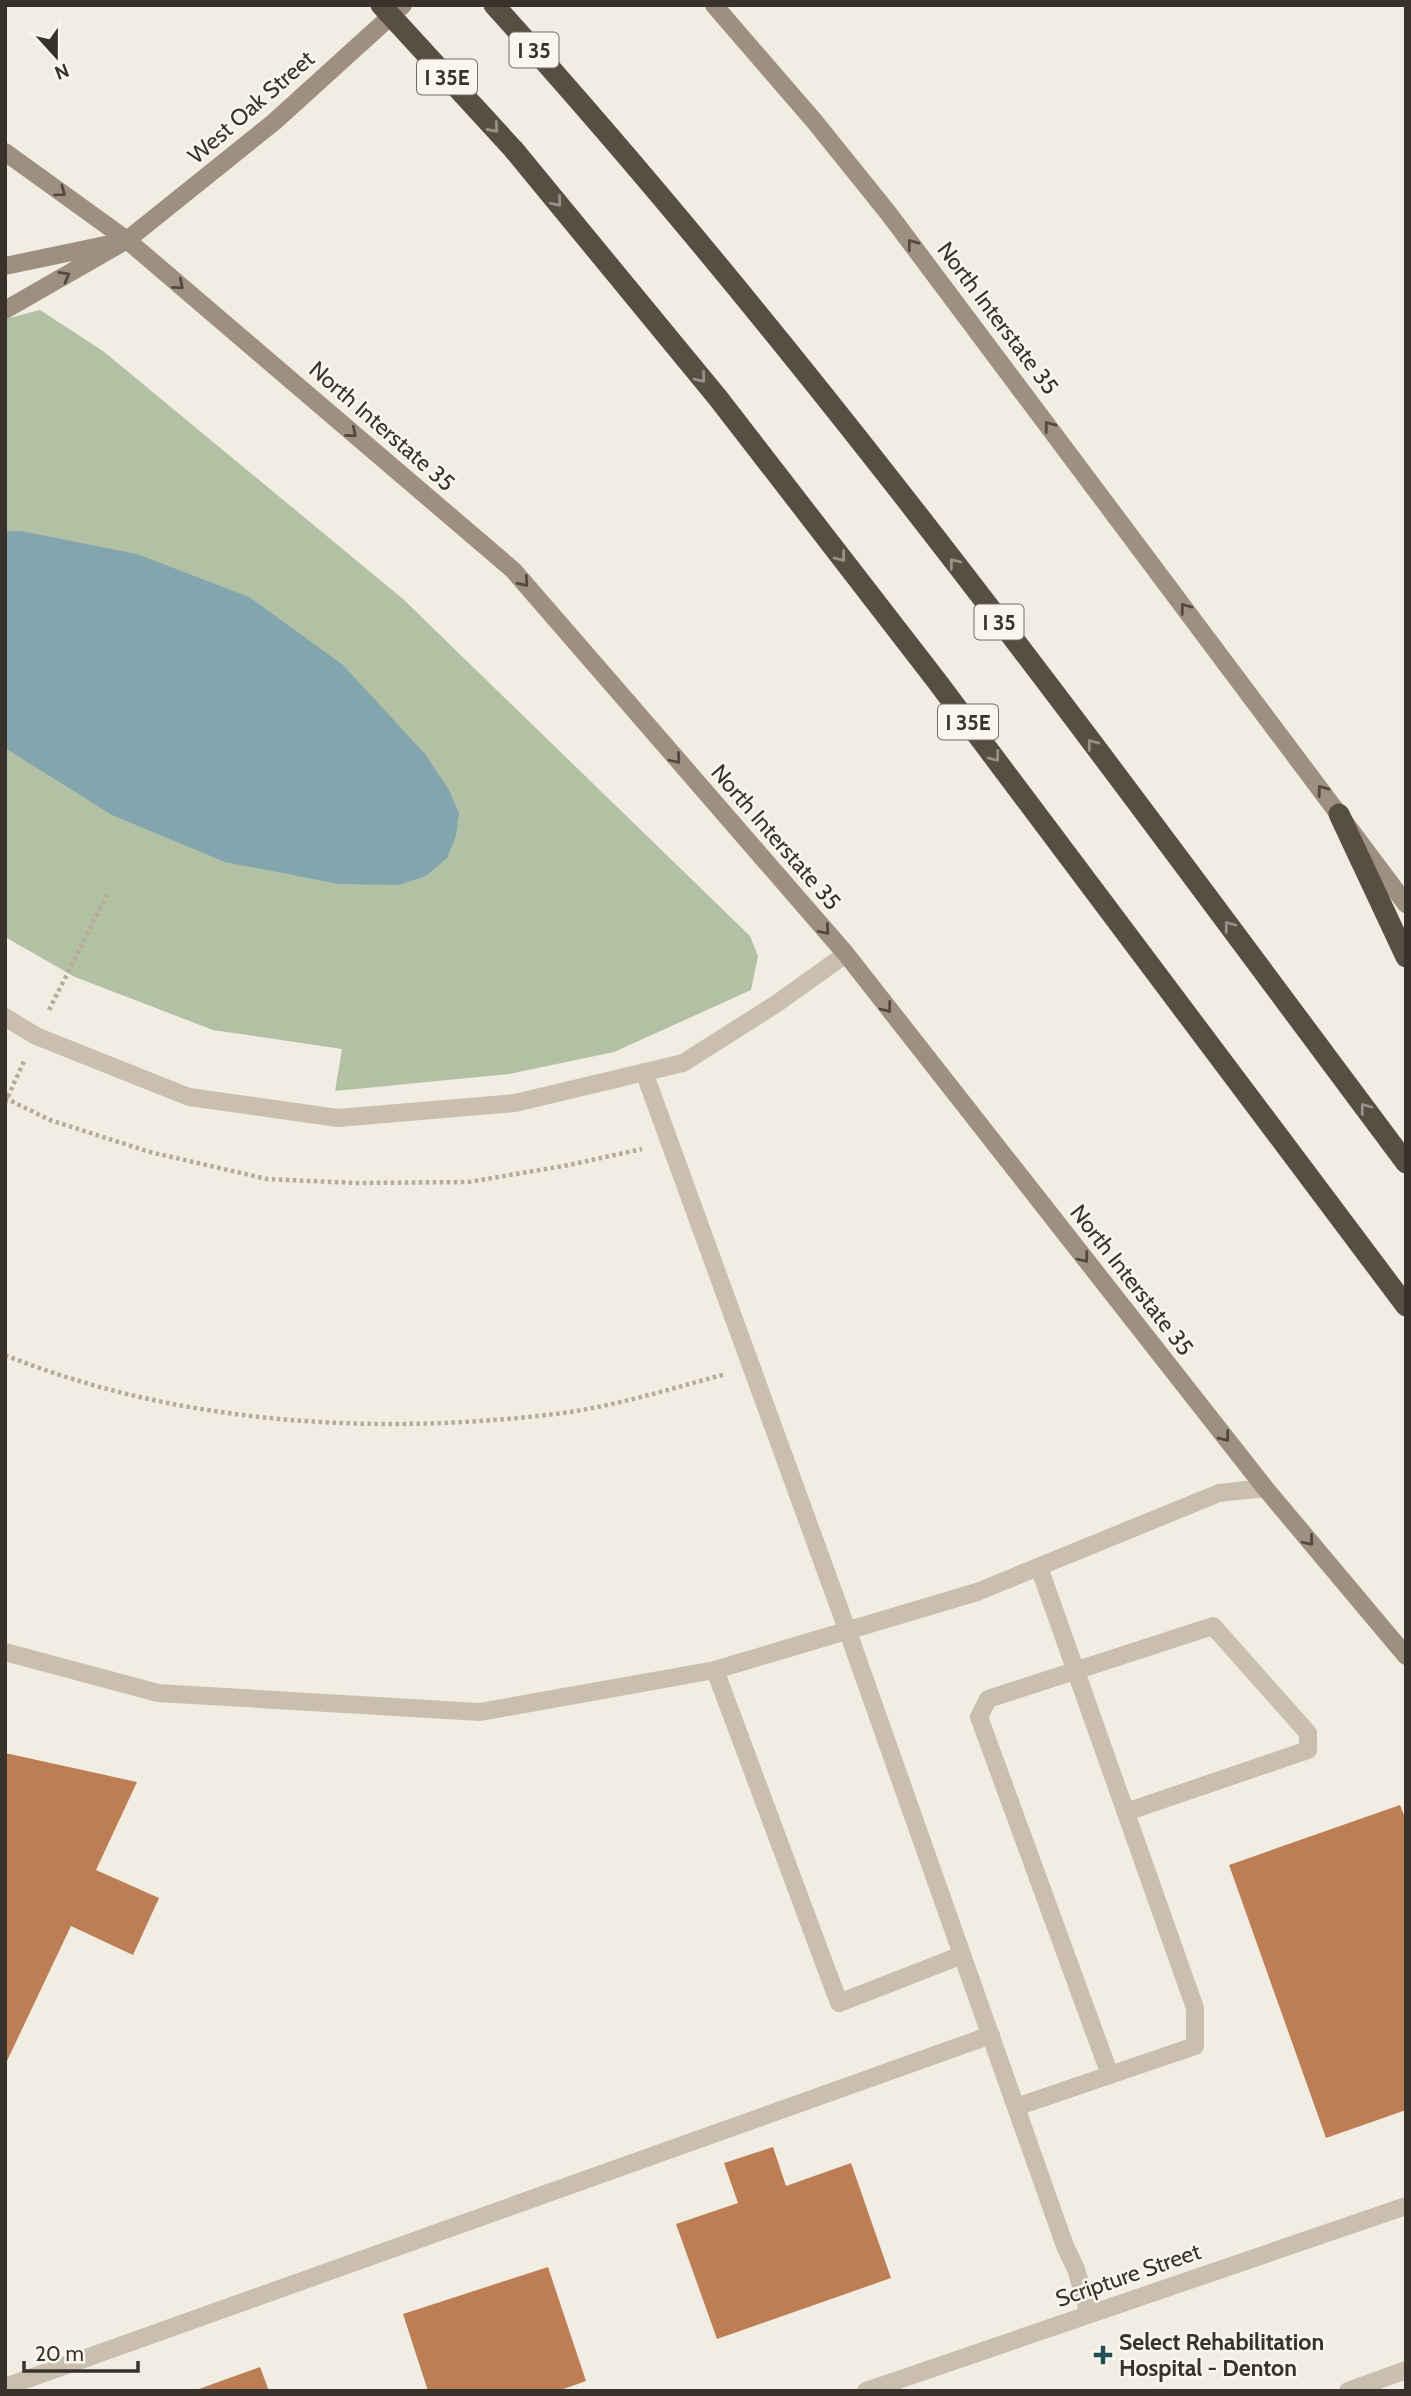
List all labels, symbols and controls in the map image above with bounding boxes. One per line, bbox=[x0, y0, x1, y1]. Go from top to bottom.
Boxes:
north arrow bbox=[21, 21, 91, 91]
road number: I 35 bbox=[510, 32, 558, 68]
street label: West Oak Street bbox=[182, 44, 320, 169]
text: N bbox=[52, 58, 72, 85]
road number: I 35E bbox=[417, 60, 477, 94]
one-way arrow bbox=[485, 120, 498, 133]
one-way arrow bbox=[53, 184, 66, 196]
one-way arrow bbox=[549, 194, 561, 207]
street label: North Interstate 35 bbox=[932, 236, 1064, 400]
one-way arrow bbox=[908, 240, 920, 252]
one-way arrow bbox=[57, 271, 70, 284]
one-way arrow bbox=[171, 277, 184, 289]
street label: North Interstate 35 bbox=[303, 355, 461, 497]
one-way arrow bbox=[693, 370, 706, 383]
one-way arrow bbox=[1044, 422, 1057, 434]
one-way arrow bbox=[344, 425, 357, 437]
one-way arrow bbox=[833, 550, 846, 562]
one-way arrow bbox=[950, 558, 963, 571]
one-way arrow bbox=[516, 574, 528, 587]
road number: I 35 bbox=[974, 604, 1024, 640]
one-way arrow bbox=[1181, 604, 1193, 616]
road number: I 35E bbox=[938, 704, 998, 740]
one-way arrow bbox=[1088, 739, 1101, 752]
one-way arrow bbox=[986, 750, 999, 762]
one-way arrow bbox=[667, 751, 680, 763]
street label: North Interstate 35 bbox=[705, 758, 847, 916]
one-way arrow bbox=[1317, 786, 1330, 798]
one-way arrow bbox=[1224, 921, 1237, 934]
one-way arrow bbox=[817, 922, 829, 935]
one-way arrow bbox=[879, 1000, 892, 1012]
one-way arrow bbox=[1361, 1104, 1373, 1116]
street label: North Interstate 35 bbox=[1064, 1199, 1200, 1361]
one-way arrow bbox=[1076, 1250, 1088, 1263]
one-way arrow bbox=[1216, 1429, 1229, 1442]
one-way arrow bbox=[1301, 1532, 1313, 1545]
street label: Scripture Street bbox=[1052, 2237, 1204, 2313]
place label: Select Rehabilitation Hospital - Denton bbox=[1119, 2328, 1324, 2382]
scale bar bbox=[24, 2330, 138, 2374]
text: 20 m bbox=[35, 2341, 84, 2366]
marker: Select Rehabilitation Hospital - Denton bbox=[1093, 2345, 1113, 2365]

